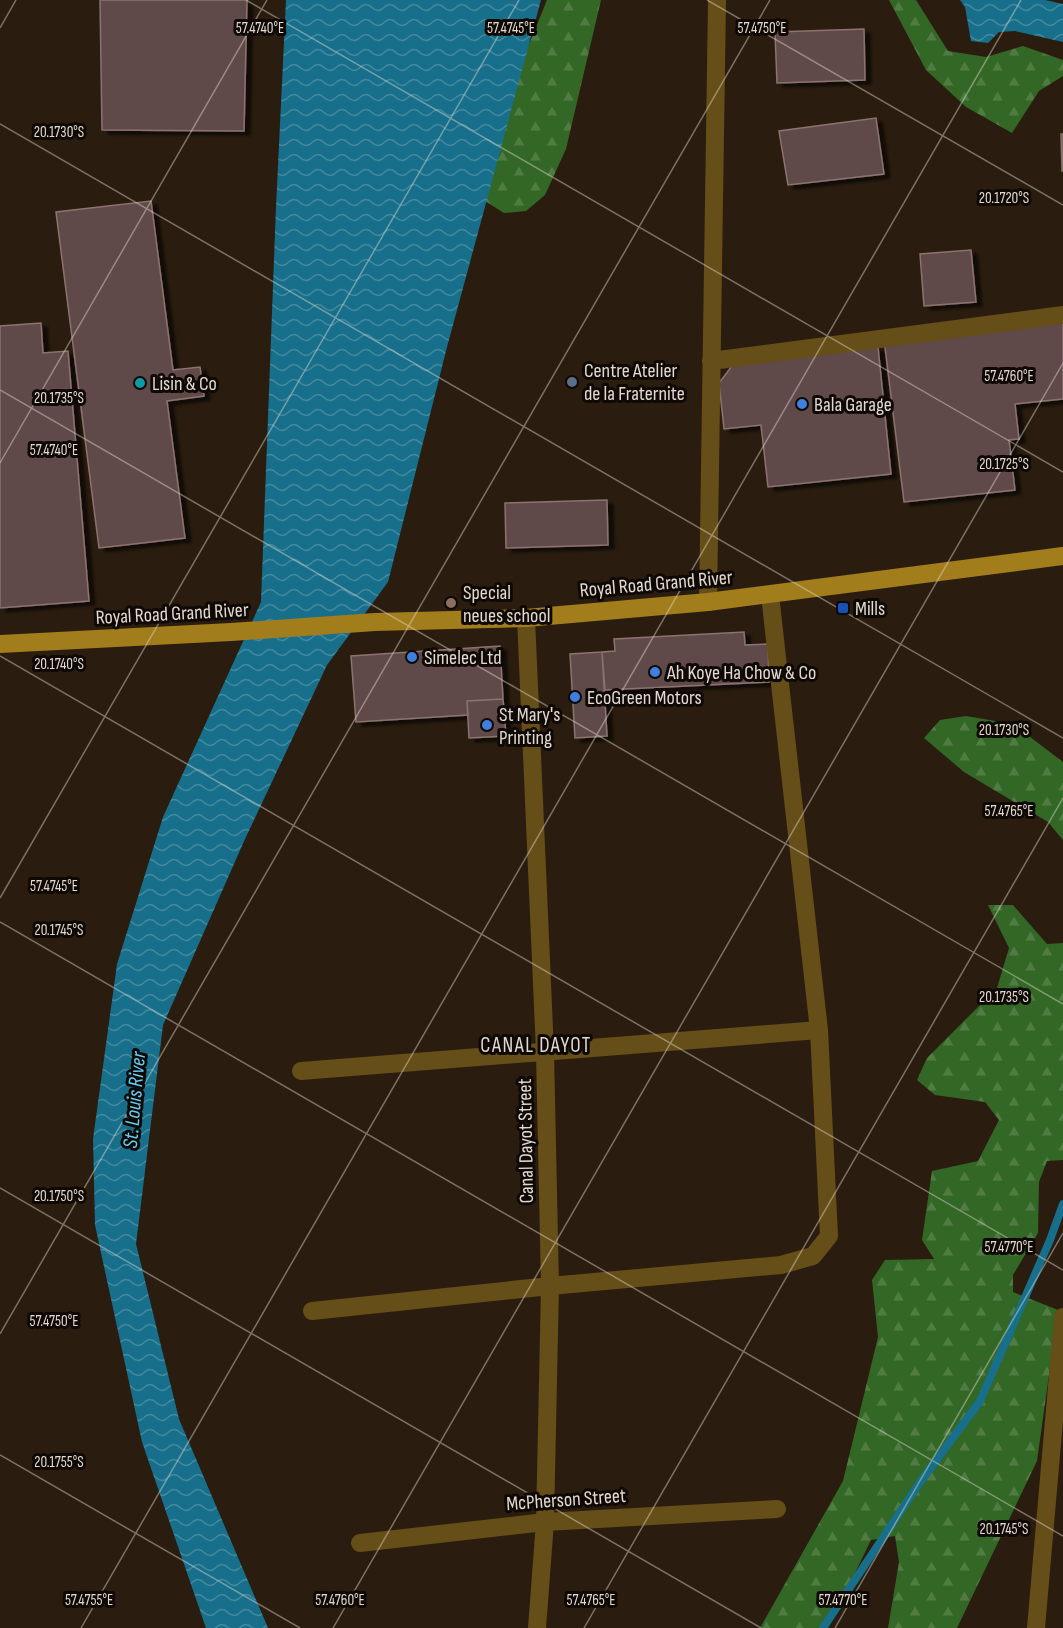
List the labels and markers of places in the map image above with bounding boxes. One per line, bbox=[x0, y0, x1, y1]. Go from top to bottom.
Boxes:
place label: Centre Atelier de la Fraternite bbox=[584, 359, 685, 406]
place label: Lisin & Co bbox=[152, 372, 217, 396]
marker: Centre Atelier de la Fraternite bbox=[565, 375, 579, 389]
marker: Lisin & Co bbox=[133, 376, 147, 390]
place label: Bala Garage bbox=[814, 393, 892, 417]
marker: Bala Garage bbox=[795, 397, 809, 411]
place label: Special neues school bbox=[463, 581, 550, 628]
marker: Special neues school bbox=[444, 596, 458, 610]
place label: Mills bbox=[855, 597, 885, 621]
marker: Mills bbox=[836, 601, 850, 615]
place label: Simelec Ltd bbox=[424, 646, 501, 670]
marker: Simelec Ltd bbox=[405, 650, 419, 664]
place label: Ah Koye Ha Chow & Co bbox=[666, 661, 816, 685]
marker: Ah Koye Ha Chow & Co bbox=[648, 665, 662, 679]
place label: EcoGreen Motors bbox=[587, 686, 702, 710]
marker: EcoGreen Motors bbox=[568, 690, 582, 704]
place label: St Mary's Printing bbox=[499, 703, 560, 750]
marker: St Mary's Printing bbox=[480, 718, 494, 732]

